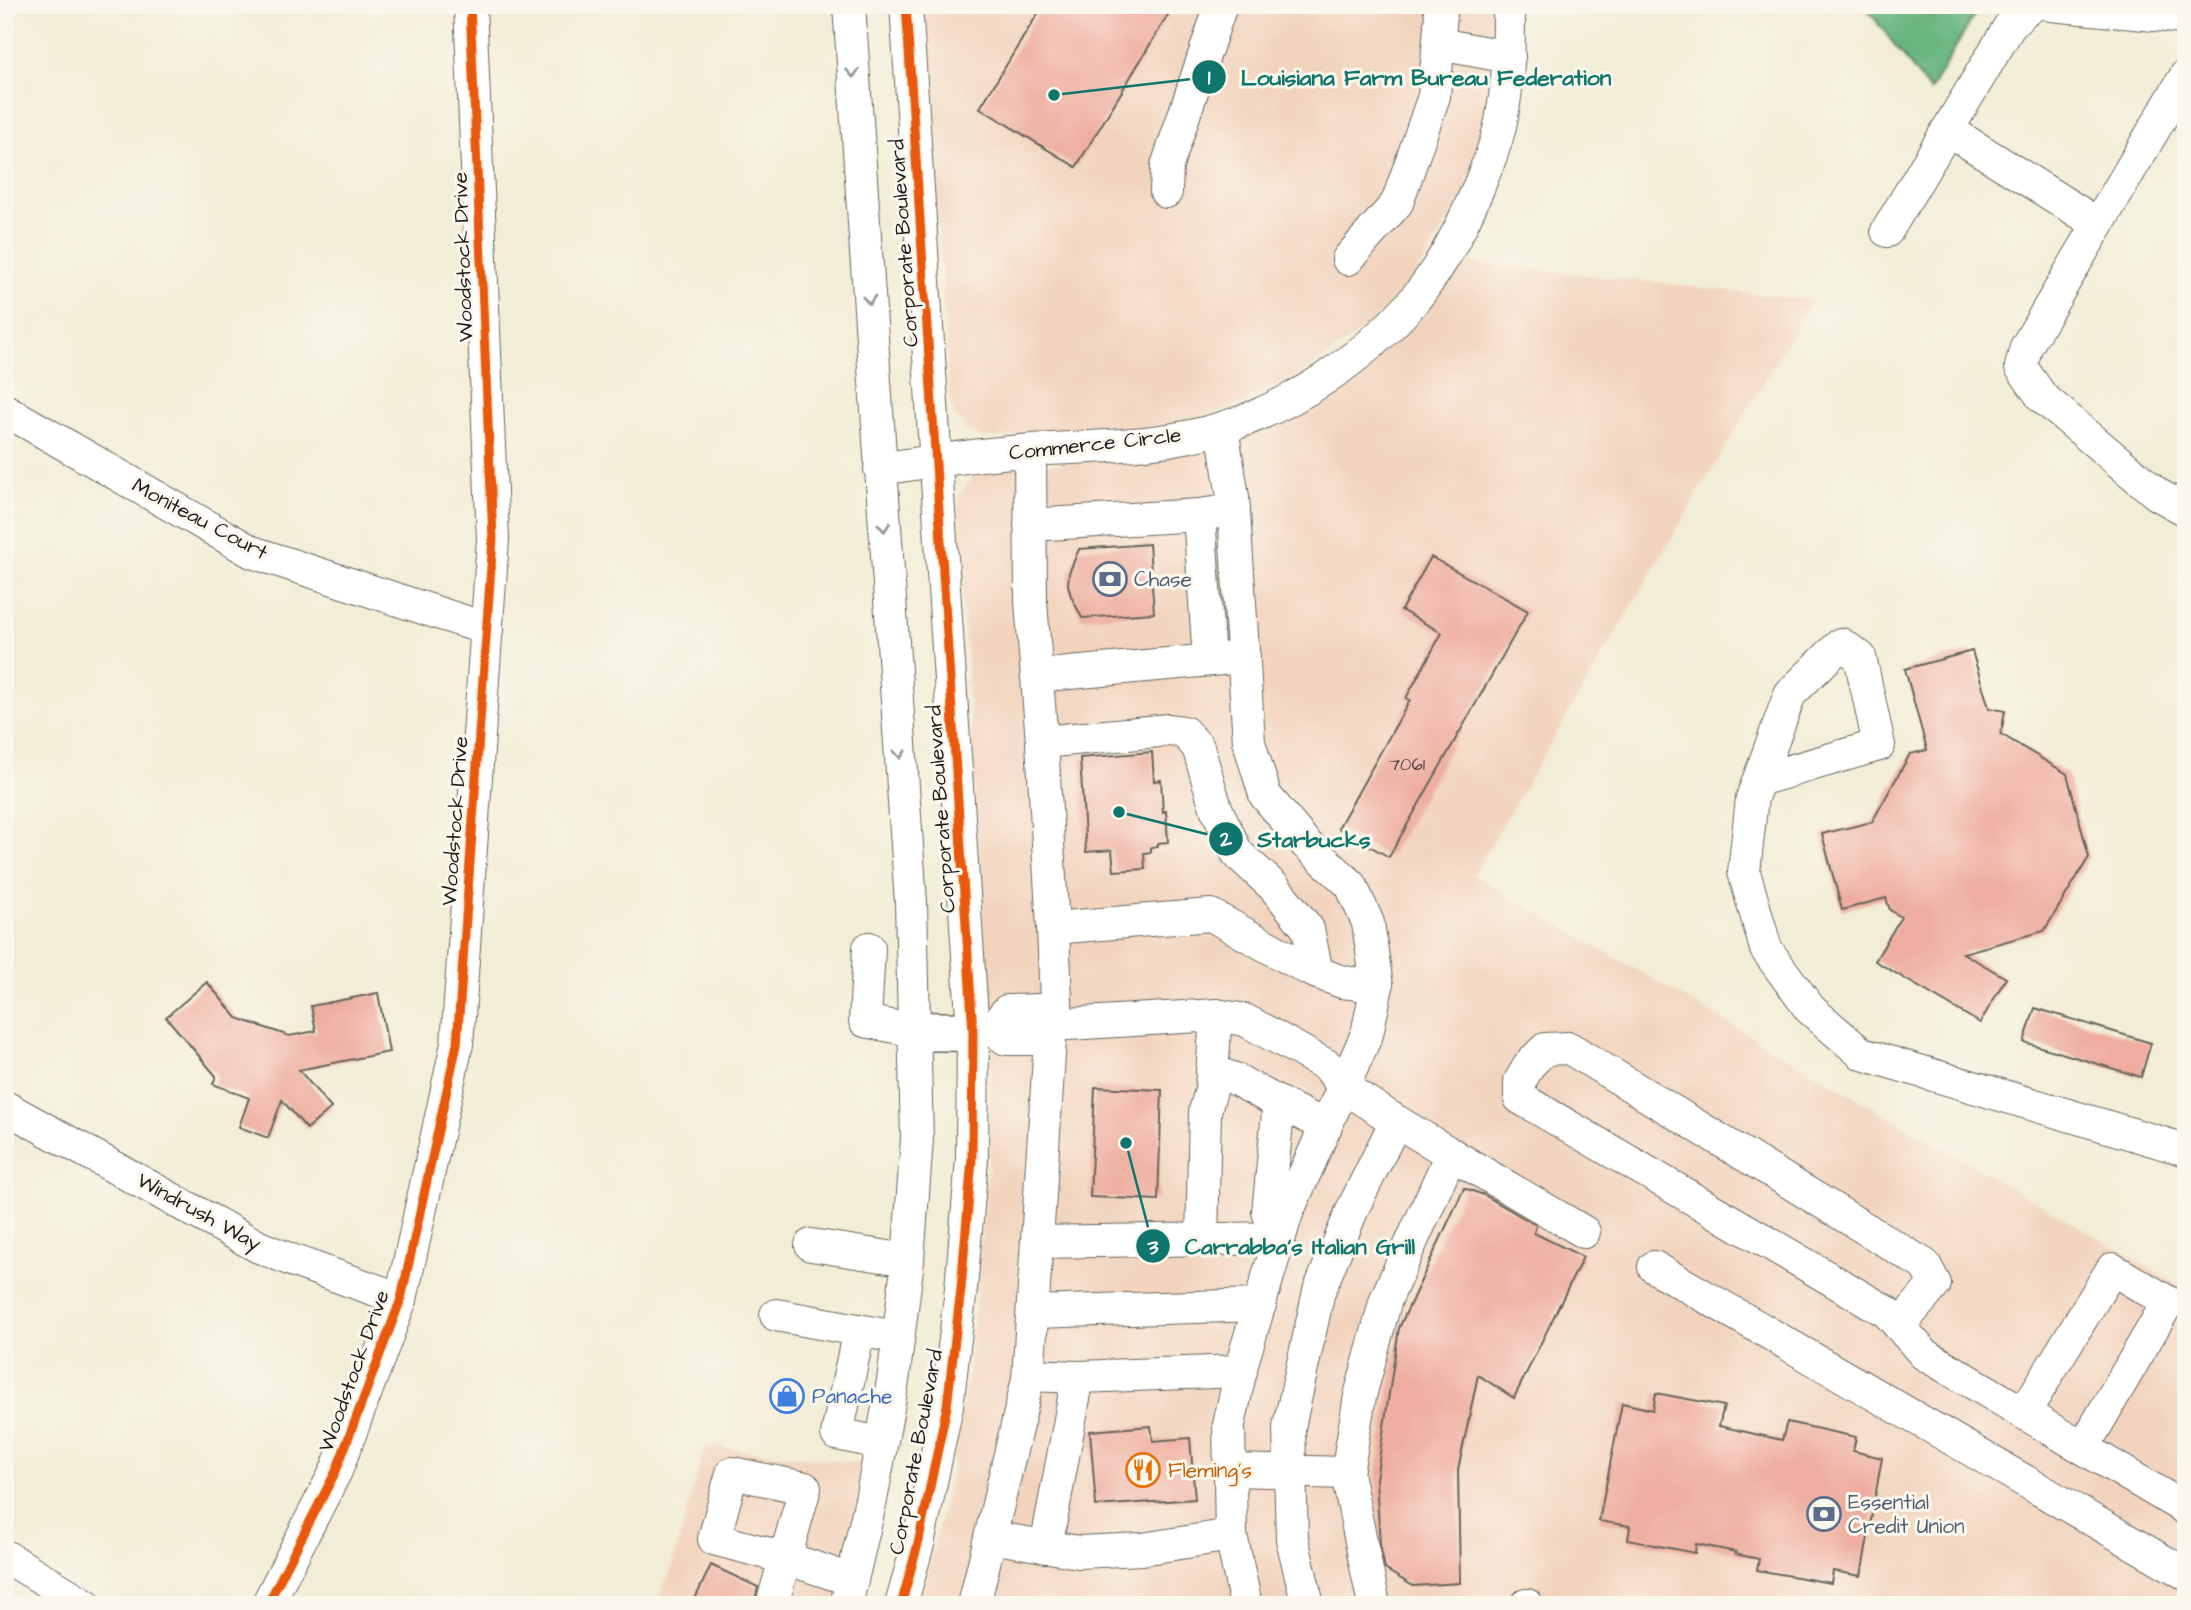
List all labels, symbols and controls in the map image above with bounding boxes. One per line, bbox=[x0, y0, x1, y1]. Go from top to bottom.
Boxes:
callout: Louisiana Farm Bureau Federation bbox=[1192, 55, 1625, 99]
text: Louisiana Farm Bureau Federation bbox=[1241, 62, 1612, 94]
text: 1 bbox=[1208, 63, 1211, 92]
one-way arrow bbox=[846, 68, 861, 79]
street label: Corporate Boulevard bbox=[882, 138, 927, 348]
street label: Woodstock Drive bbox=[446, 171, 480, 343]
one-way arrow bbox=[861, 295, 876, 306]
street label: Commerce Circle bbox=[1007, 421, 1183, 467]
street label: Moniteau Court bbox=[127, 471, 273, 567]
one-way arrow bbox=[877, 522, 892, 533]
bank icon: Chase bbox=[1091, 560, 1129, 598]
place label: Chase bbox=[1134, 565, 1192, 594]
street label: Corporate Boulevard bbox=[919, 704, 964, 914]
street label: Woodstock Drive bbox=[435, 735, 475, 907]
one-way arrow bbox=[892, 749, 907, 760]
house number: 7061 bbox=[1389, 752, 1425, 777]
callout: Starbucks bbox=[1209, 817, 1385, 861]
text: Starbucks bbox=[1256, 824, 1371, 856]
text: 2 bbox=[1219, 825, 1233, 854]
street label: Windrush Way bbox=[131, 1166, 267, 1260]
callout: Carrabba's Italian Grill bbox=[1135, 1224, 1429, 1268]
text: Carrabba's Italian Grill bbox=[1185, 1231, 1416, 1263]
text: 3 bbox=[1147, 1233, 1159, 1262]
street label: Woodstock Drive bbox=[311, 1286, 397, 1456]
street label: Corporate Boulevard bbox=[882, 1347, 951, 1557]
shop icon: Panache bbox=[768, 1377, 806, 1415]
place label: Panache bbox=[812, 1382, 892, 1411]
restaurant icon: Fleming's bbox=[1124, 1451, 1162, 1489]
place label: Fleming's bbox=[1168, 1456, 1252, 1487]
place label: Essential Credit Union bbox=[1848, 1488, 1964, 1541]
bank icon: Essential Credit Union bbox=[1805, 1495, 1843, 1533]

